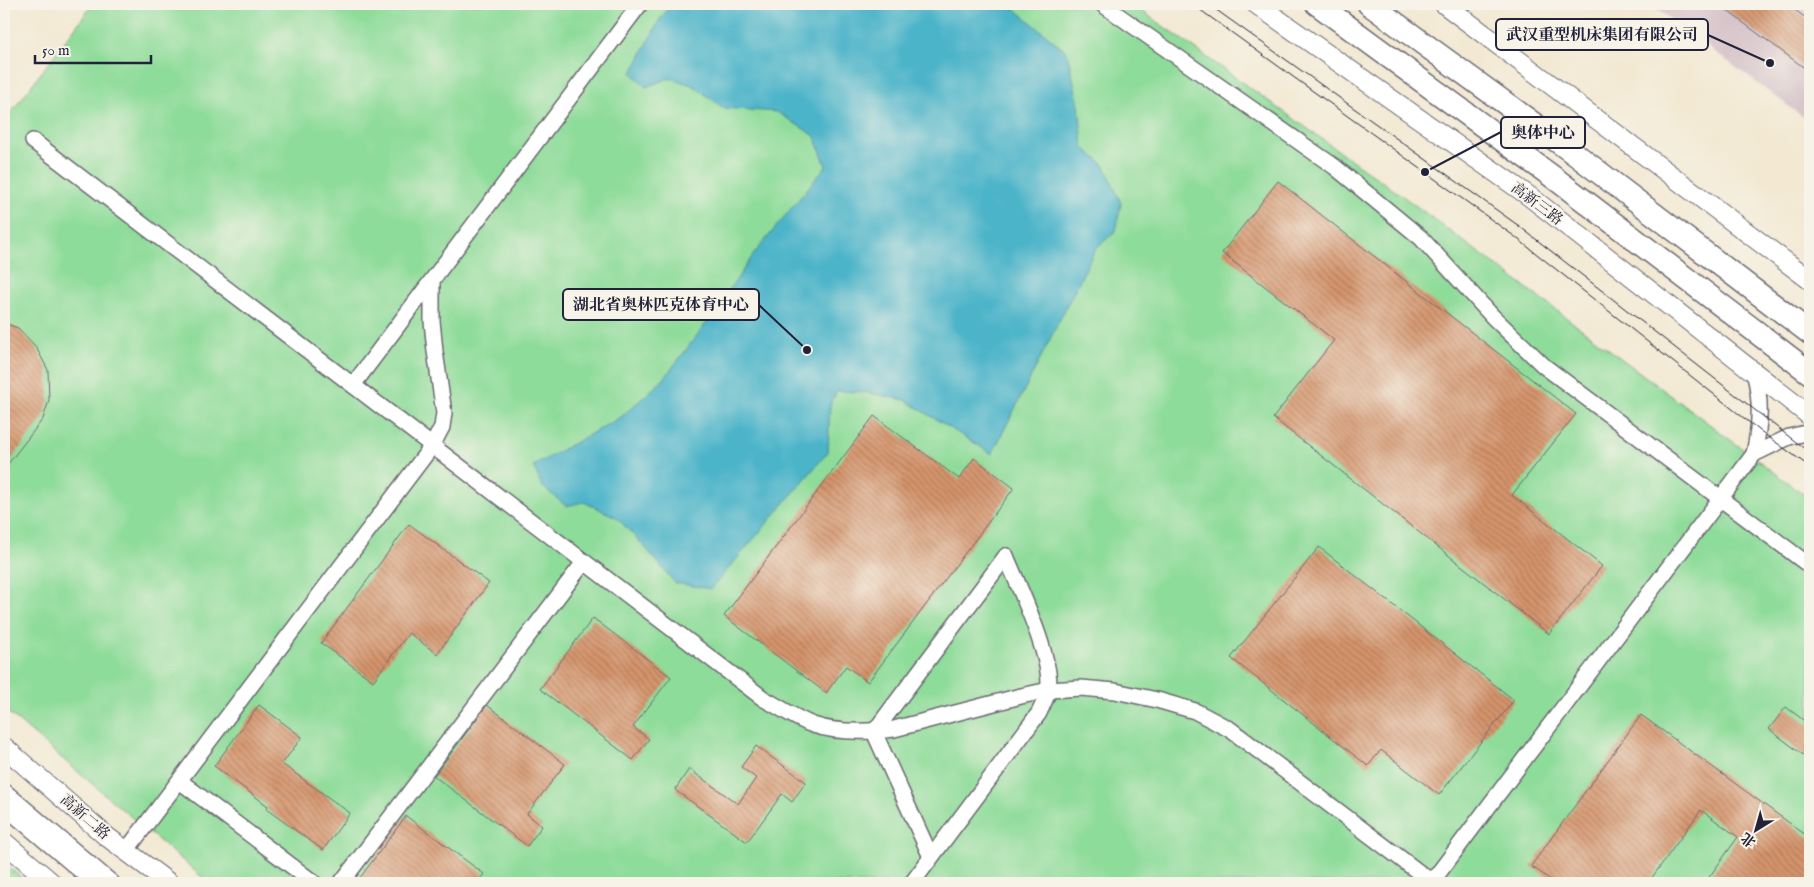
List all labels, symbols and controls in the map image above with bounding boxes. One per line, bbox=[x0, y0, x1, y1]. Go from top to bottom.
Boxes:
callout: 武汉重型机床集团有限公司 bbox=[1496, 19, 1708, 50]
text: 武汉重型机床集团有限公司 bbox=[1506, 25, 1698, 46]
scale bar bbox=[35, 32, 151, 64]
text: 50 m bbox=[42, 41, 70, 60]
callout: 奥体中心 bbox=[1501, 117, 1585, 148]
text: 奥体中心 bbox=[1511, 124, 1575, 144]
street label: 高新三路 bbox=[1507, 178, 1567, 230]
callout: 湖北省奥林匹克体育中心 bbox=[563, 289, 759, 320]
text: 湖北省奥林匹克体育中心 bbox=[573, 295, 749, 316]
street label: 高新二路 bbox=[56, 790, 114, 844]
north arrow bbox=[1732, 804, 1782, 854]
text: 北 bbox=[1738, 828, 1760, 851]

